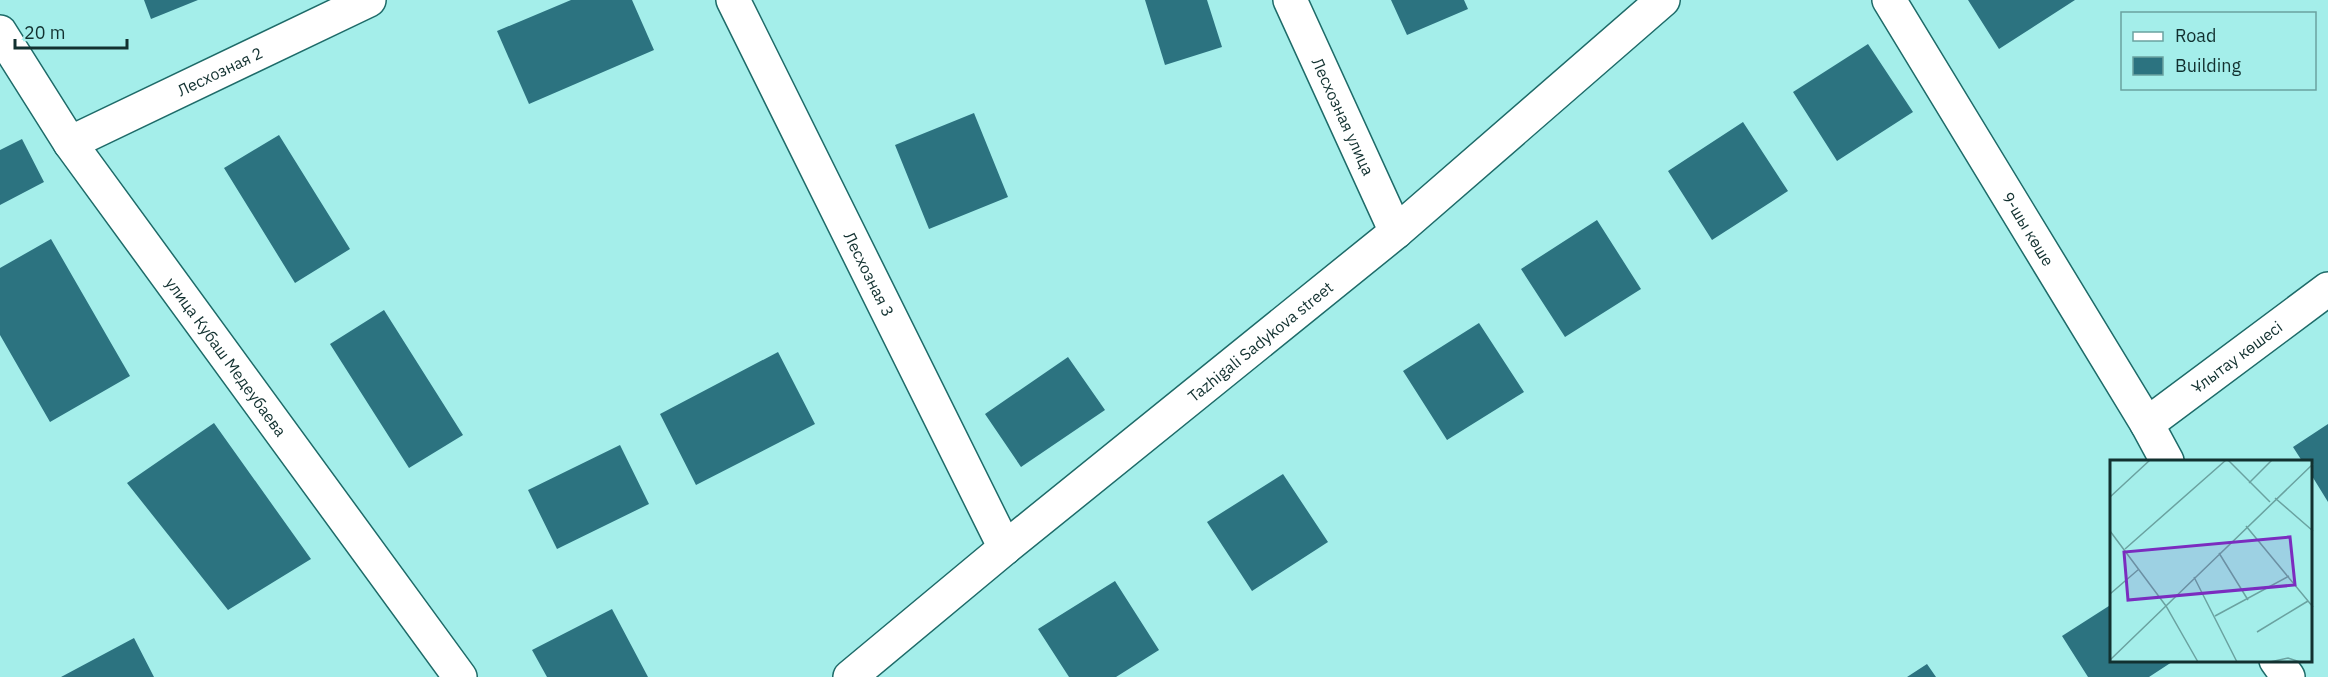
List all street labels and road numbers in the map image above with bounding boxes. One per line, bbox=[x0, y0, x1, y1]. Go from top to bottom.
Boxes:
street label: Лесхозная 2 bbox=[174, 42, 266, 100]
street label: Лесхозная улица bbox=[1308, 54, 1379, 179]
street label: 9-шы көше bbox=[1998, 188, 2059, 270]
street label: Лесхозная 3 bbox=[840, 228, 899, 320]
street label: улица Кубаш Медеубаева bbox=[161, 273, 291, 441]
street label: Tazhigali Sadykova street bbox=[1184, 277, 1337, 406]
street label: Ұлытау көшесi bbox=[2187, 317, 2286, 397]

